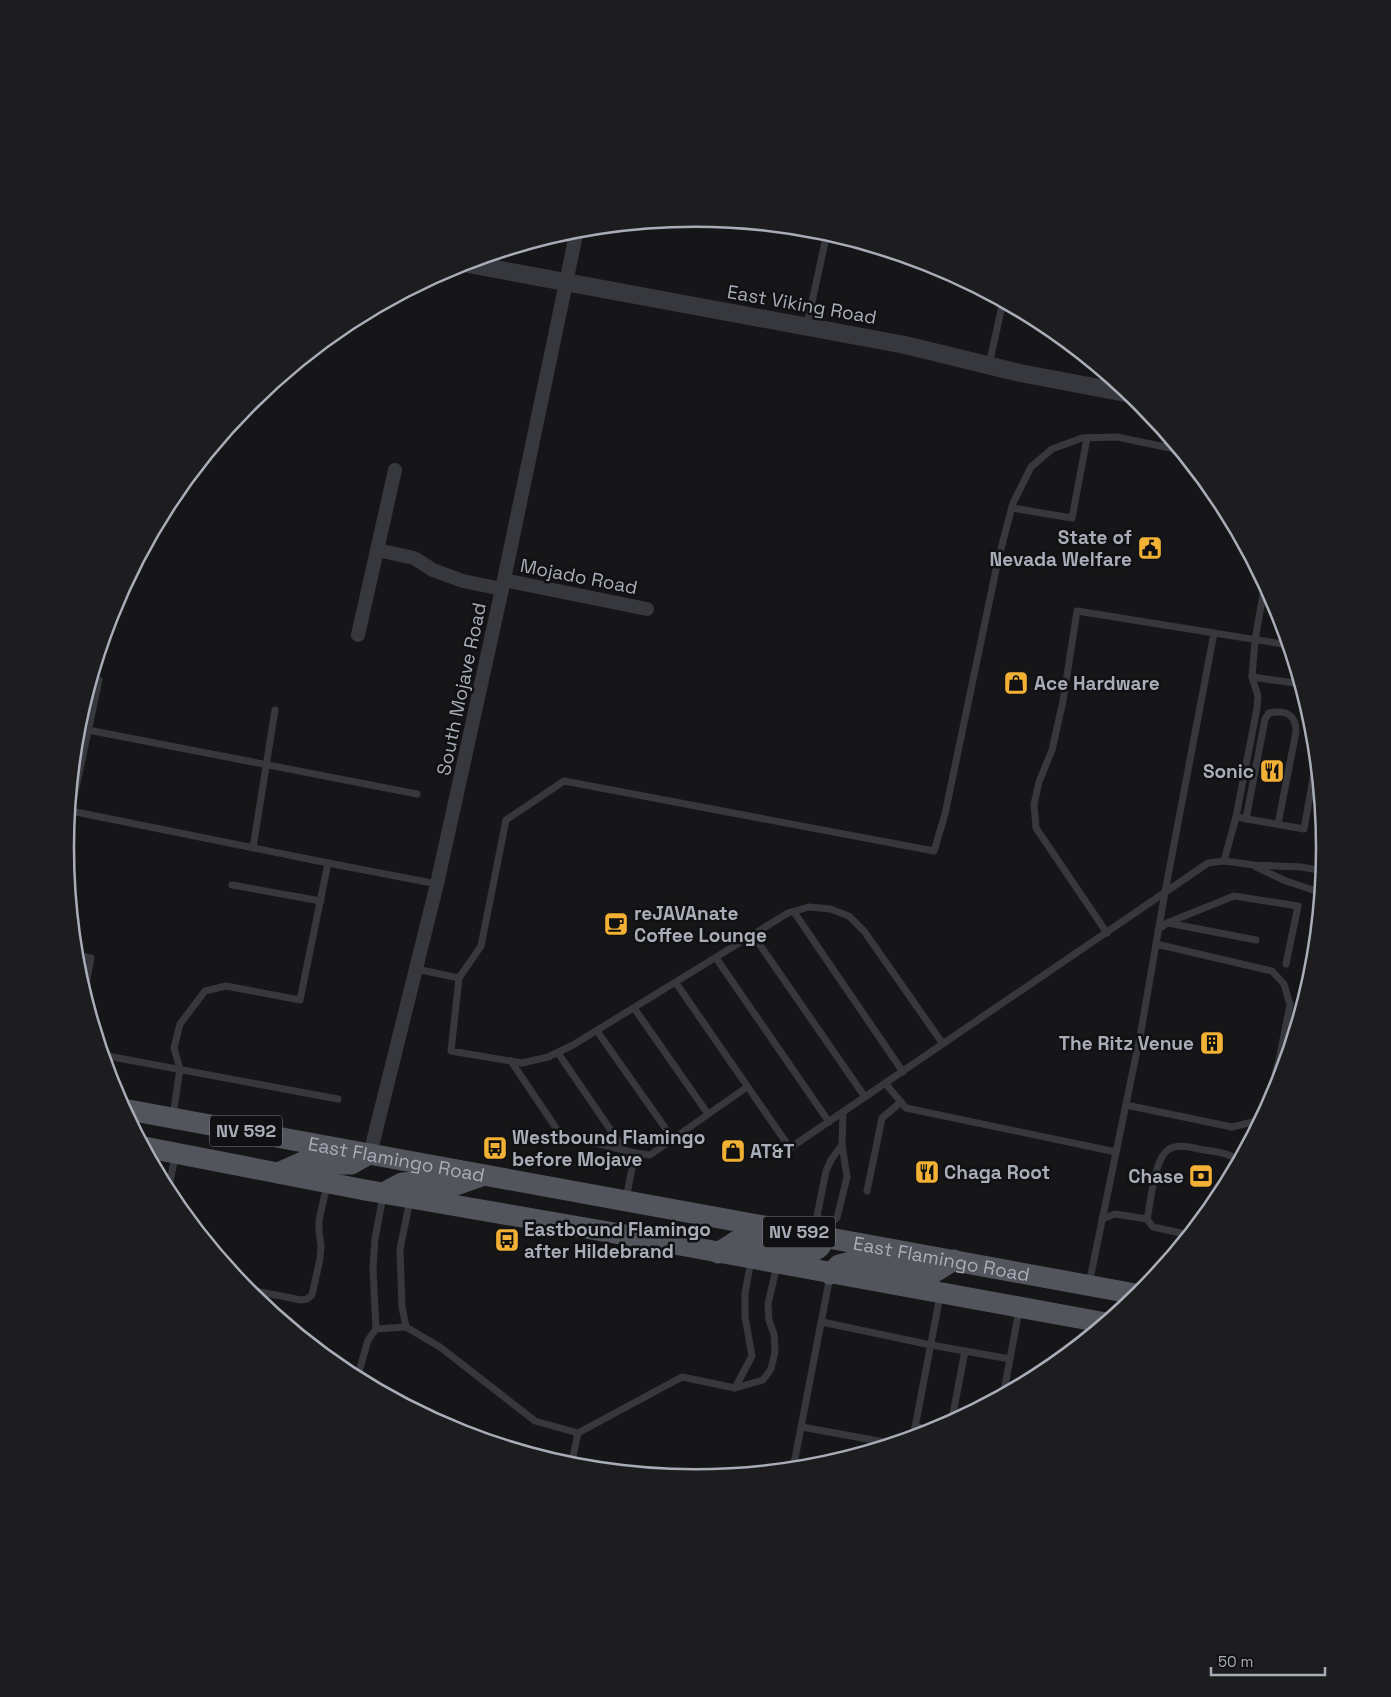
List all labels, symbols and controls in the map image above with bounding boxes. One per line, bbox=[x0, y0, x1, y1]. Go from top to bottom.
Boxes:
street label: East Viking Road bbox=[725, 279, 879, 330]
place label: State of Nevada Welfare bbox=[990, 525, 1132, 572]
public building icon: State of Nevada Welfare bbox=[1137, 535, 1163, 561]
street label: Mojado Road bbox=[518, 553, 640, 600]
street label: South Mojave Road bbox=[431, 600, 492, 778]
shop icon: Ace Hardware bbox=[1003, 670, 1029, 696]
place label: Ace Hardware bbox=[1034, 671, 1160, 696]
restaurant icon: Sonic bbox=[1259, 758, 1285, 784]
place label: Sonic bbox=[1203, 759, 1254, 784]
place label: reJAVAnate Coffee Lounge bbox=[634, 901, 767, 948]
cafe icon: reJAVAnate Coffee Lounge bbox=[603, 911, 629, 937]
building icon: The Ritz Venue bbox=[1199, 1030, 1225, 1056]
place label: The Ritz Venue bbox=[1059, 1031, 1194, 1056]
road number: NV 592 bbox=[210, 1116, 282, 1146]
place label: Westbound Flamingo before Mojave bbox=[512, 1125, 705, 1172]
street label: East Flamingo Road bbox=[306, 1131, 487, 1188]
bus stop icon: Westbound Flamingo before Mojave bbox=[482, 1135, 508, 1161]
shop icon: AT&T bbox=[720, 1138, 746, 1164]
place label: AT&T bbox=[750, 1139, 794, 1164]
restaurant icon: Chaga Root bbox=[914, 1159, 940, 1185]
place label: Chaga Root bbox=[944, 1160, 1050, 1185]
bank icon: Chase bbox=[1188, 1163, 1214, 1189]
place label: Chase bbox=[1128, 1164, 1184, 1189]
road number: NV 592 bbox=[763, 1216, 835, 1248]
place label: Eastbound Flamingo after Hildebrand bbox=[524, 1217, 711, 1264]
bus stop icon: Eastbound Flamingo after Hildebrand bbox=[494, 1227, 520, 1253]
street label: East Flamingo Road bbox=[851, 1231, 1032, 1287]
scale bar bbox=[1211, 1644, 1325, 1676]
text: 50 m bbox=[1218, 1652, 1253, 1671]

